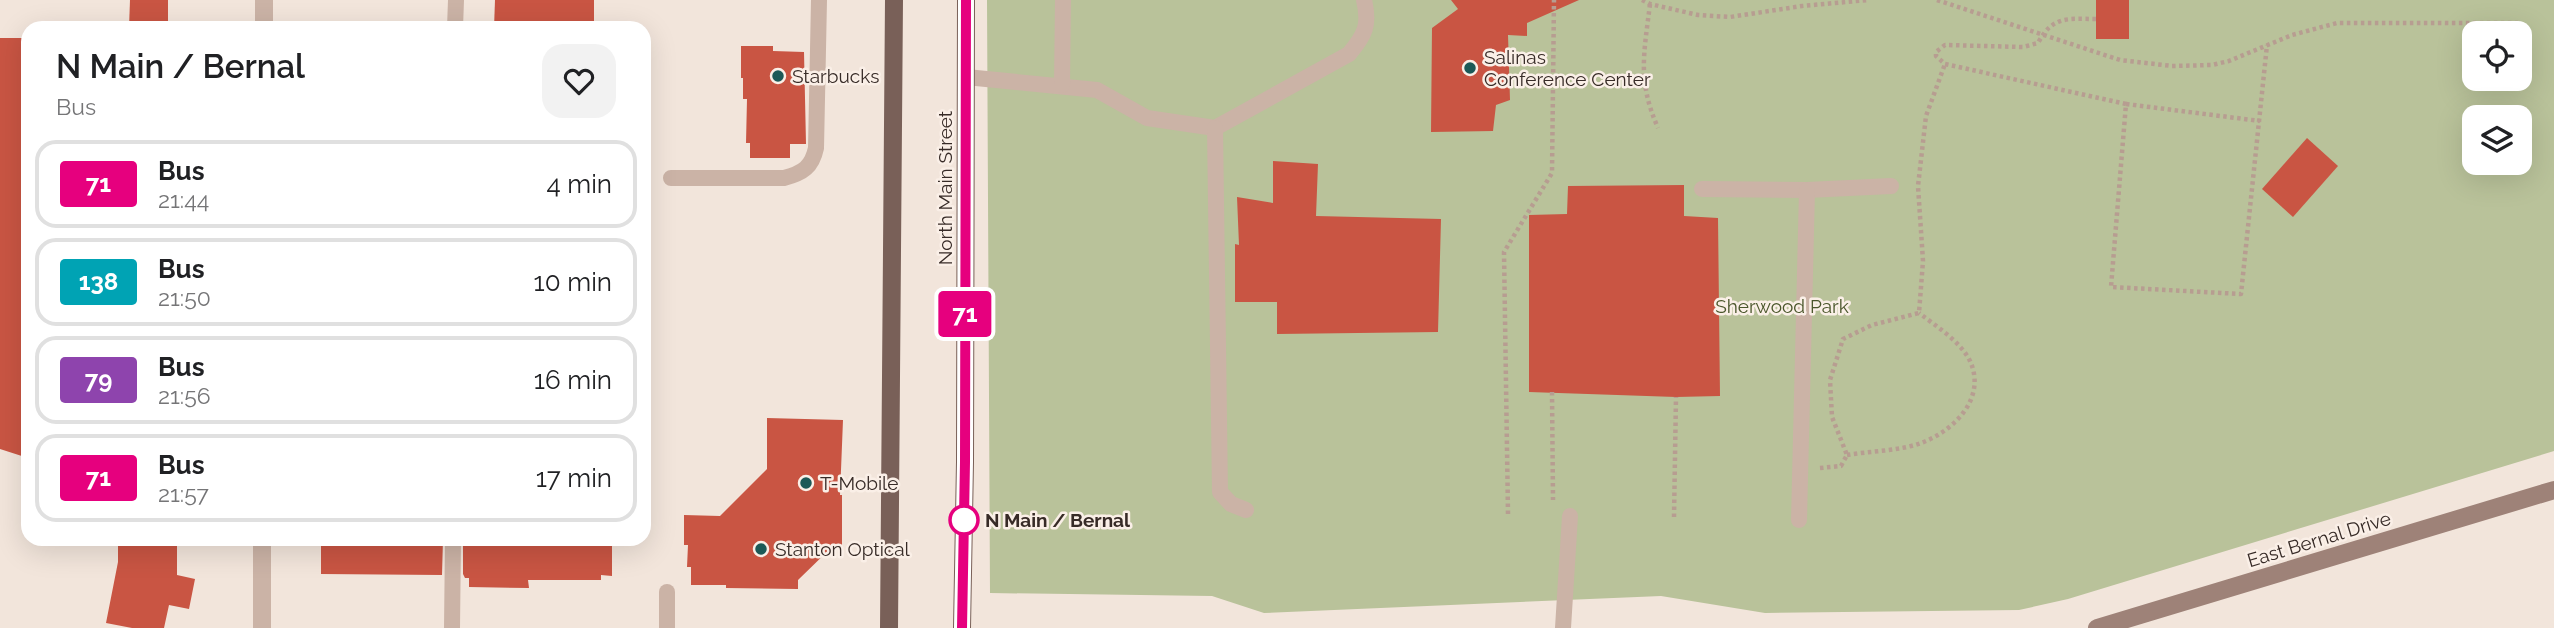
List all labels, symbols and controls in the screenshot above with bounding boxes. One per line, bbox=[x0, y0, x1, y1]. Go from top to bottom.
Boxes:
map controls bbox=[2462, 21, 2532, 175]
button: locate bbox=[2462, 21, 2532, 91]
button: heart bbox=[542, 44, 616, 118]
place label: Salinas Conference Center bbox=[1484, 46, 1651, 90]
text: N Main / Bernal bbox=[56, 47, 305, 86]
marker: Salinas Conference Center bbox=[1462, 60, 1478, 76]
place label: Starbucks bbox=[792, 65, 879, 87]
marker: Starbucks bbox=[770, 68, 786, 84]
text: Bus bbox=[56, 93, 96, 120]
button: layers bbox=[2462, 105, 2532, 175]
street label: North Main Street bbox=[934, 110, 956, 265]
text: Bus bbox=[158, 156, 205, 186]
text: 71 bbox=[86, 169, 111, 198]
text: 4 min bbox=[546, 169, 612, 199]
text: 21:44 bbox=[158, 186, 209, 213]
text: Bus bbox=[158, 254, 205, 284]
text: 138 bbox=[79, 267, 118, 296]
text: 10 min bbox=[534, 267, 612, 297]
text: 21:50 bbox=[158, 284, 211, 311]
line badge: 71 bbox=[934, 291, 996, 337]
park label: Sherwood Park bbox=[1715, 295, 1849, 317]
text: 71 bbox=[952, 299, 978, 328]
text: Bus bbox=[158, 352, 205, 382]
text: 79 bbox=[85, 365, 112, 394]
text: 16 min bbox=[534, 365, 612, 395]
text: 21:56 bbox=[158, 382, 211, 409]
text: Bus bbox=[158, 450, 205, 480]
text: 71 bbox=[86, 463, 111, 492]
text: 17 min bbox=[536, 463, 612, 493]
place label: T-Mobile bbox=[820, 472, 898, 494]
marker: T-Mobile bbox=[798, 475, 814, 491]
text: 21:57 bbox=[158, 480, 209, 507]
marker: N Main / Bernal bbox=[949, 505, 979, 535]
street label: East Bernal Drive bbox=[2245, 507, 2393, 571]
place label: N Main / Bernal bbox=[985, 509, 1131, 531]
place label: Stanton Optical bbox=[775, 538, 911, 560]
marker: Stanton Optical bbox=[753, 541, 769, 557]

